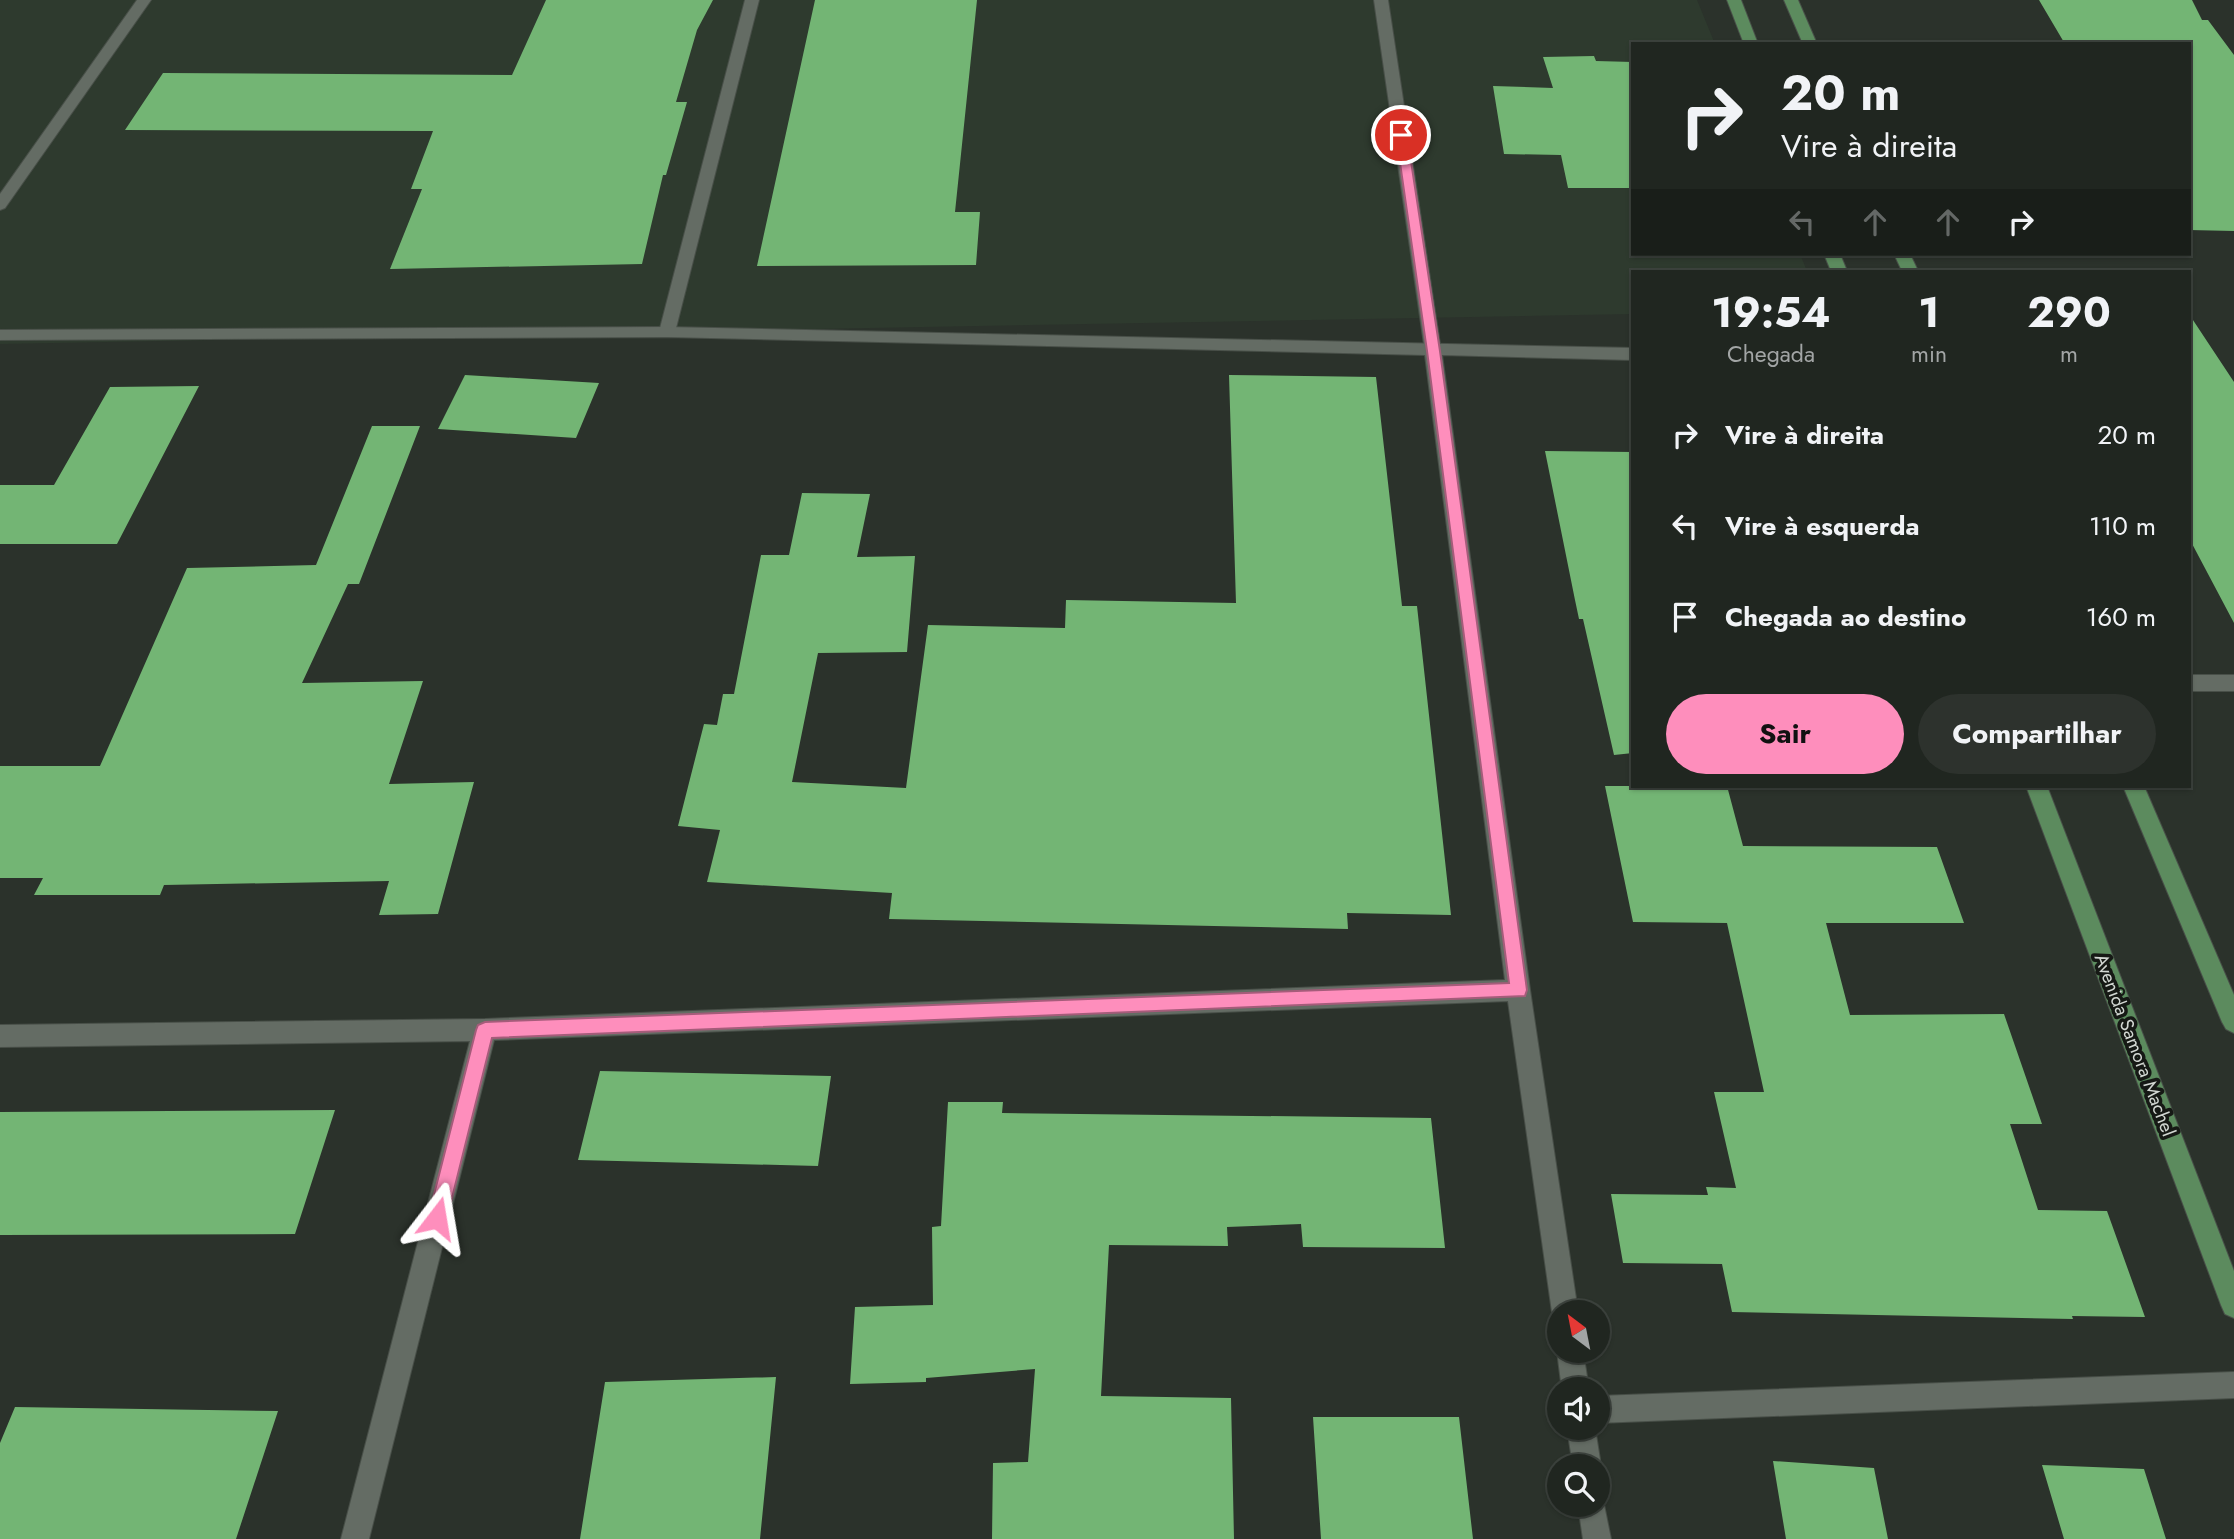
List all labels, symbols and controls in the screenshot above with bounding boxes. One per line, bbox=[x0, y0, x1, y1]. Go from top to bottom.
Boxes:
text: 20 m bbox=[1781, 58, 1900, 128]
icon: right bbox=[1666, 70, 1757, 161]
pin bbox=[1371, 105, 1431, 165]
icon: arrive bbox=[1382, 116, 1420, 154]
text: Vire à direita bbox=[1781, 123, 1957, 169]
icon: left bbox=[1783, 203, 1821, 241]
icon: ahead bbox=[1856, 203, 1894, 241]
icon: ahead bbox=[1929, 203, 1967, 241]
icon: right bbox=[2002, 203, 2040, 241]
text: 19:54 bbox=[1711, 282, 1831, 343]
text: 1 bbox=[1918, 282, 1940, 343]
text: 290 bbox=[2027, 282, 2111, 343]
text: Chegada bbox=[1727, 337, 1815, 371]
text: min bbox=[1911, 337, 1947, 371]
text: m bbox=[2060, 337, 2078, 371]
icon: right bbox=[1666, 416, 1704, 454]
text: Vire à direita bbox=[1725, 416, 1884, 454]
text: 20 m bbox=[2098, 416, 2156, 454]
icon: left bbox=[1666, 507, 1704, 545]
text: Vire à esquerda bbox=[1725, 507, 1920, 545]
text: 110 m bbox=[2089, 507, 2156, 545]
icon: arrive bbox=[1666, 598, 1704, 636]
text: Chegada ao destino bbox=[1725, 598, 1966, 636]
text: 160 m bbox=[2086, 598, 2156, 636]
button: Sair bbox=[1666, 694, 1904, 774]
button: Compartilhar bbox=[1918, 694, 2156, 774]
street label: Avenida Samora Machel bbox=[2088, 950, 2182, 1140]
position arrow bbox=[400, 1181, 474, 1255]
north arrow bbox=[1547, 1300, 1610, 1363]
map controls bbox=[1547, 1300, 1610, 1517]
button: sound bbox=[1547, 1377, 1610, 1440]
button: search bbox=[1547, 1454, 1610, 1517]

